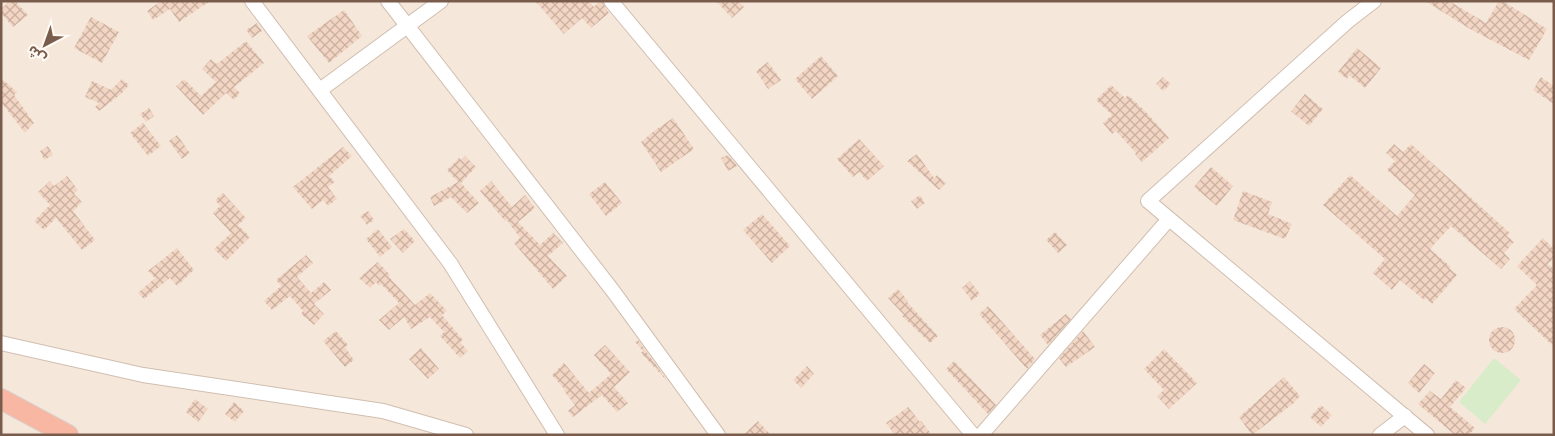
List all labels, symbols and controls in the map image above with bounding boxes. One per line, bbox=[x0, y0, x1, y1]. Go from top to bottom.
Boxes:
north arrow bbox=[20, 20, 70, 70]
text: ش bbox=[23, 42, 50, 69]

